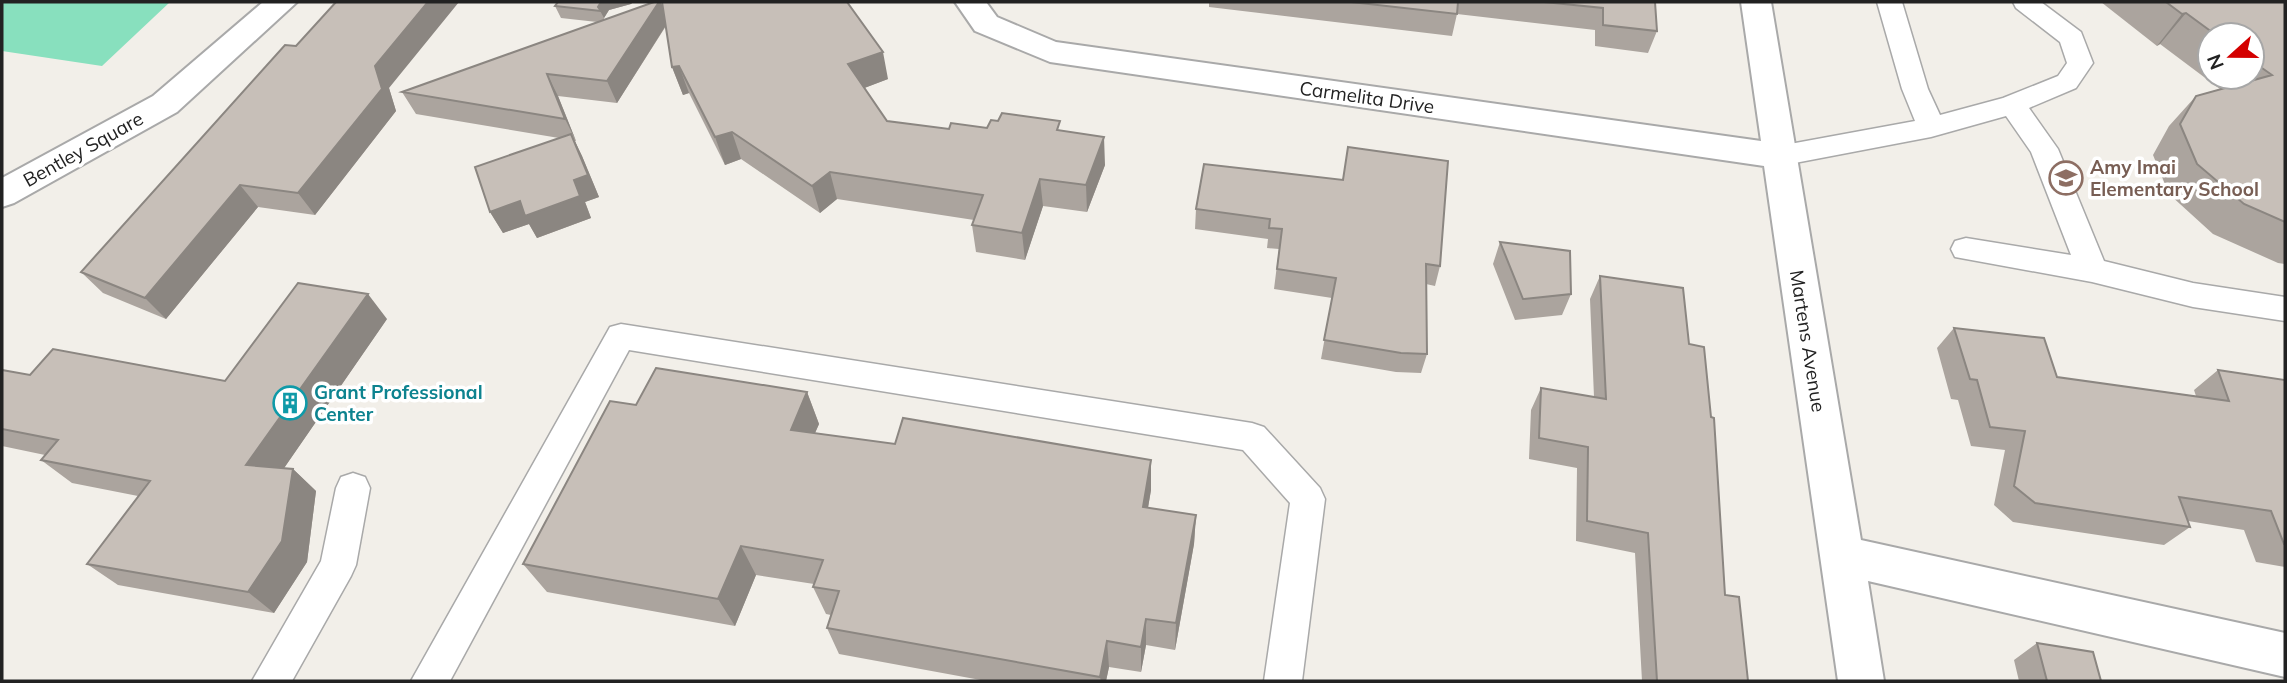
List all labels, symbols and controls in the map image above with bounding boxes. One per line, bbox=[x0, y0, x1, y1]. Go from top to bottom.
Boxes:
north arrow bbox=[2196, 21, 2266, 91]
text: N bbox=[2201, 51, 2229, 73]
street label: Carmelita Drive bbox=[1298, 76, 1436, 118]
street label: Bentley Square bbox=[19, 106, 147, 192]
place label: Amy Imai Elementary School bbox=[2090, 155, 2259, 201]
school or university icon: Amy Imai Elementary School bbox=[2047, 159, 2085, 197]
street label: Martens Avenue bbox=[1785, 268, 1831, 414]
place label: Grant Professional Center bbox=[314, 380, 483, 426]
building icon: Grant Professional Center bbox=[271, 384, 309, 422]

